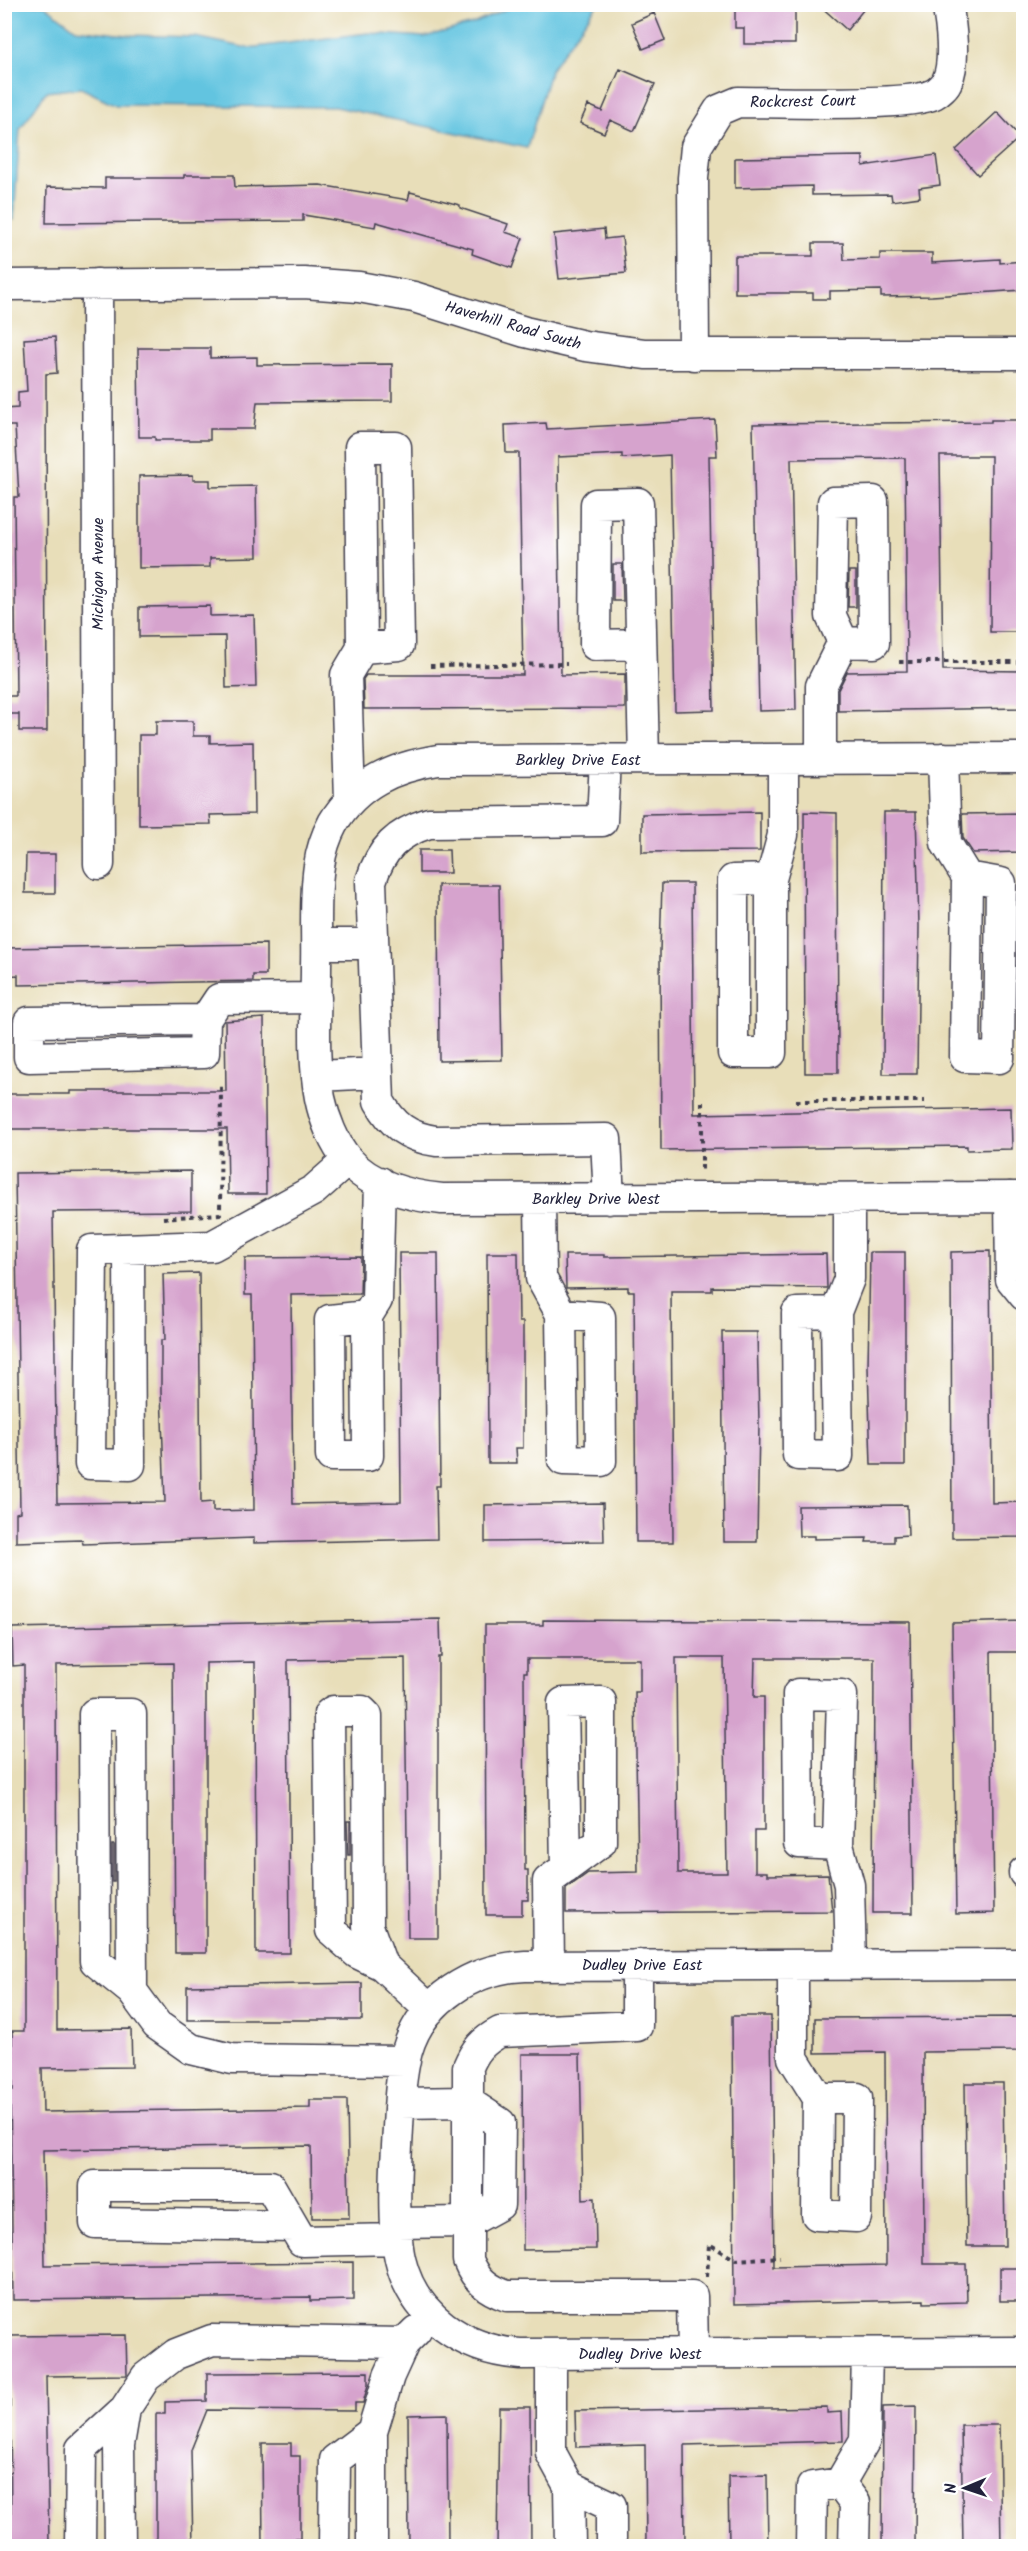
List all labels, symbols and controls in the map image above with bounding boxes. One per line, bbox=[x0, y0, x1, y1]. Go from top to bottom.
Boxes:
street label: Rockcrest Court bbox=[750, 89, 857, 115]
street label: Haverhill Road South bbox=[442, 295, 584, 357]
street label: Michigan Avenue bbox=[86, 517, 111, 631]
street label: Barkley Drive East bbox=[515, 748, 641, 773]
street label: Barkley Drive West bbox=[532, 1187, 661, 1212]
street label: Dudley Drive East bbox=[582, 1953, 703, 1978]
street label: Dudley Drive West bbox=[578, 2342, 703, 2367]
north arrow bbox=[935, 2458, 995, 2518]
text: N bbox=[939, 2483, 964, 2494]

